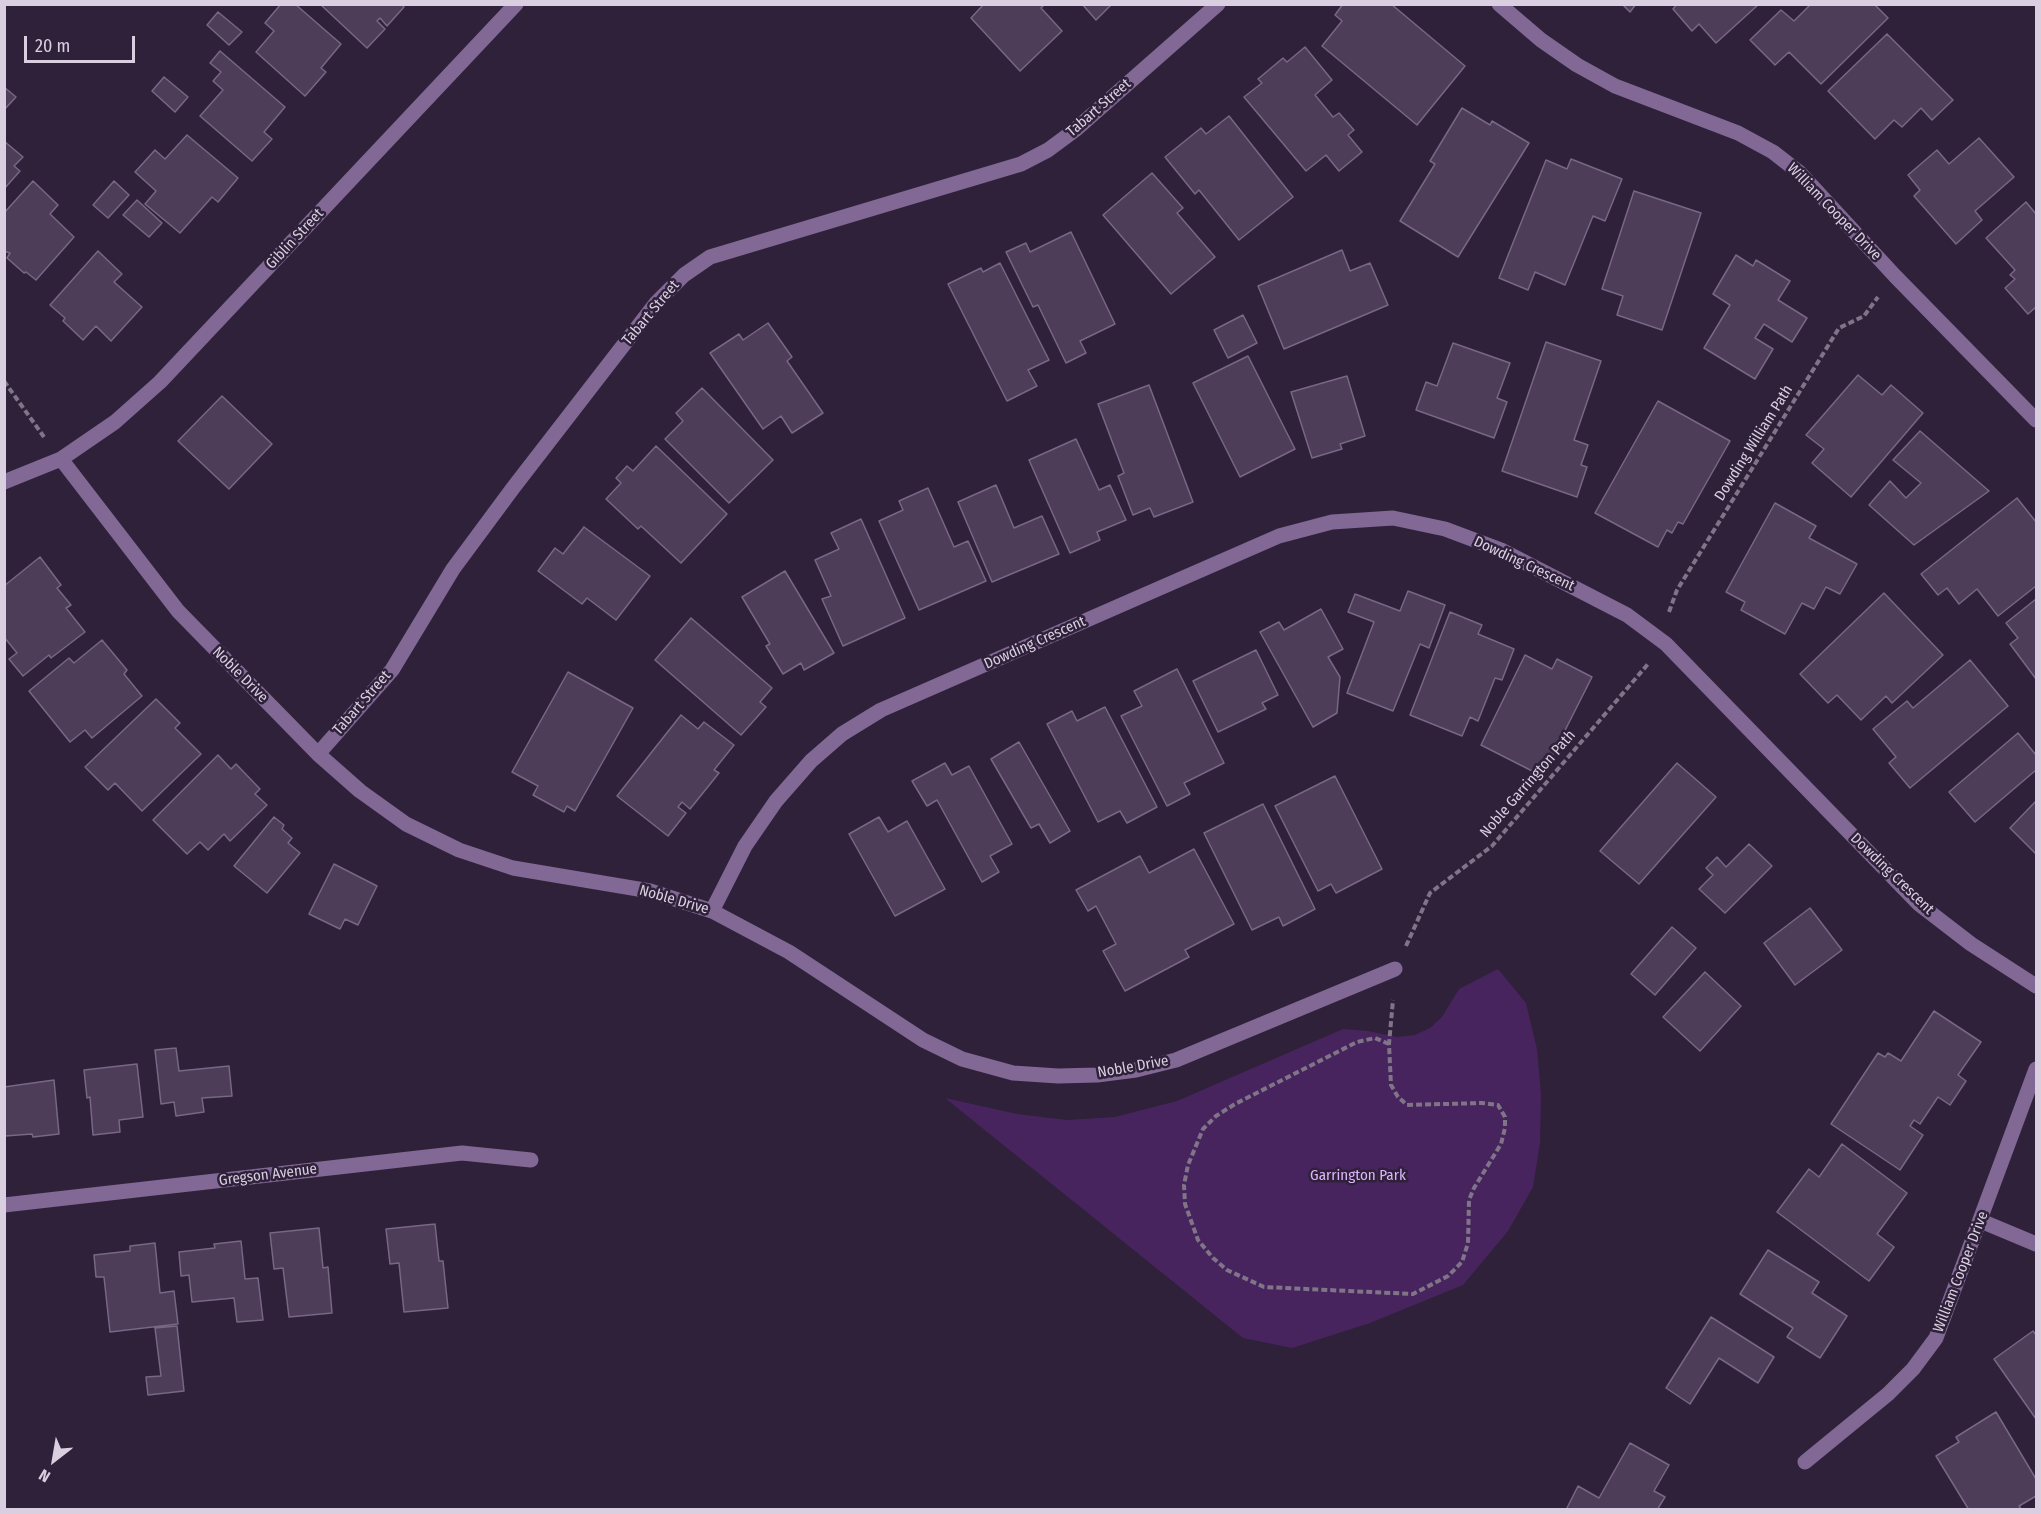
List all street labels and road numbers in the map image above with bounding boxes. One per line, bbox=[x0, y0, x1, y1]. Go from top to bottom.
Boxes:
street label: Tabart Street bbox=[1063, 75, 1135, 141]
street label: William Cooper Drive bbox=[1783, 160, 1885, 264]
street label: Giblin Street bbox=[262, 205, 328, 273]
street label: Tabart Street bbox=[619, 277, 683, 349]
street label: Dowding William Path bbox=[1711, 382, 1797, 504]
street label: Dowding Crescent bbox=[1471, 533, 1577, 595]
street label: Dowding Crescent bbox=[982, 613, 1088, 673]
street label: Noble Drive bbox=[208, 643, 272, 707]
street label: Tabart Street bbox=[329, 667, 395, 739]
street label: Noble Garrington Path bbox=[1477, 727, 1579, 841]
street label: Dowding Crescent bbox=[1847, 830, 1937, 918]
street label: Noble Drive bbox=[637, 881, 711, 919]
street label: Noble Drive bbox=[1096, 1052, 1170, 1082]
street label: Gregson Avenue bbox=[218, 1160, 318, 1190]
street label: William Cooper Drive bbox=[1930, 1209, 1992, 1335]

